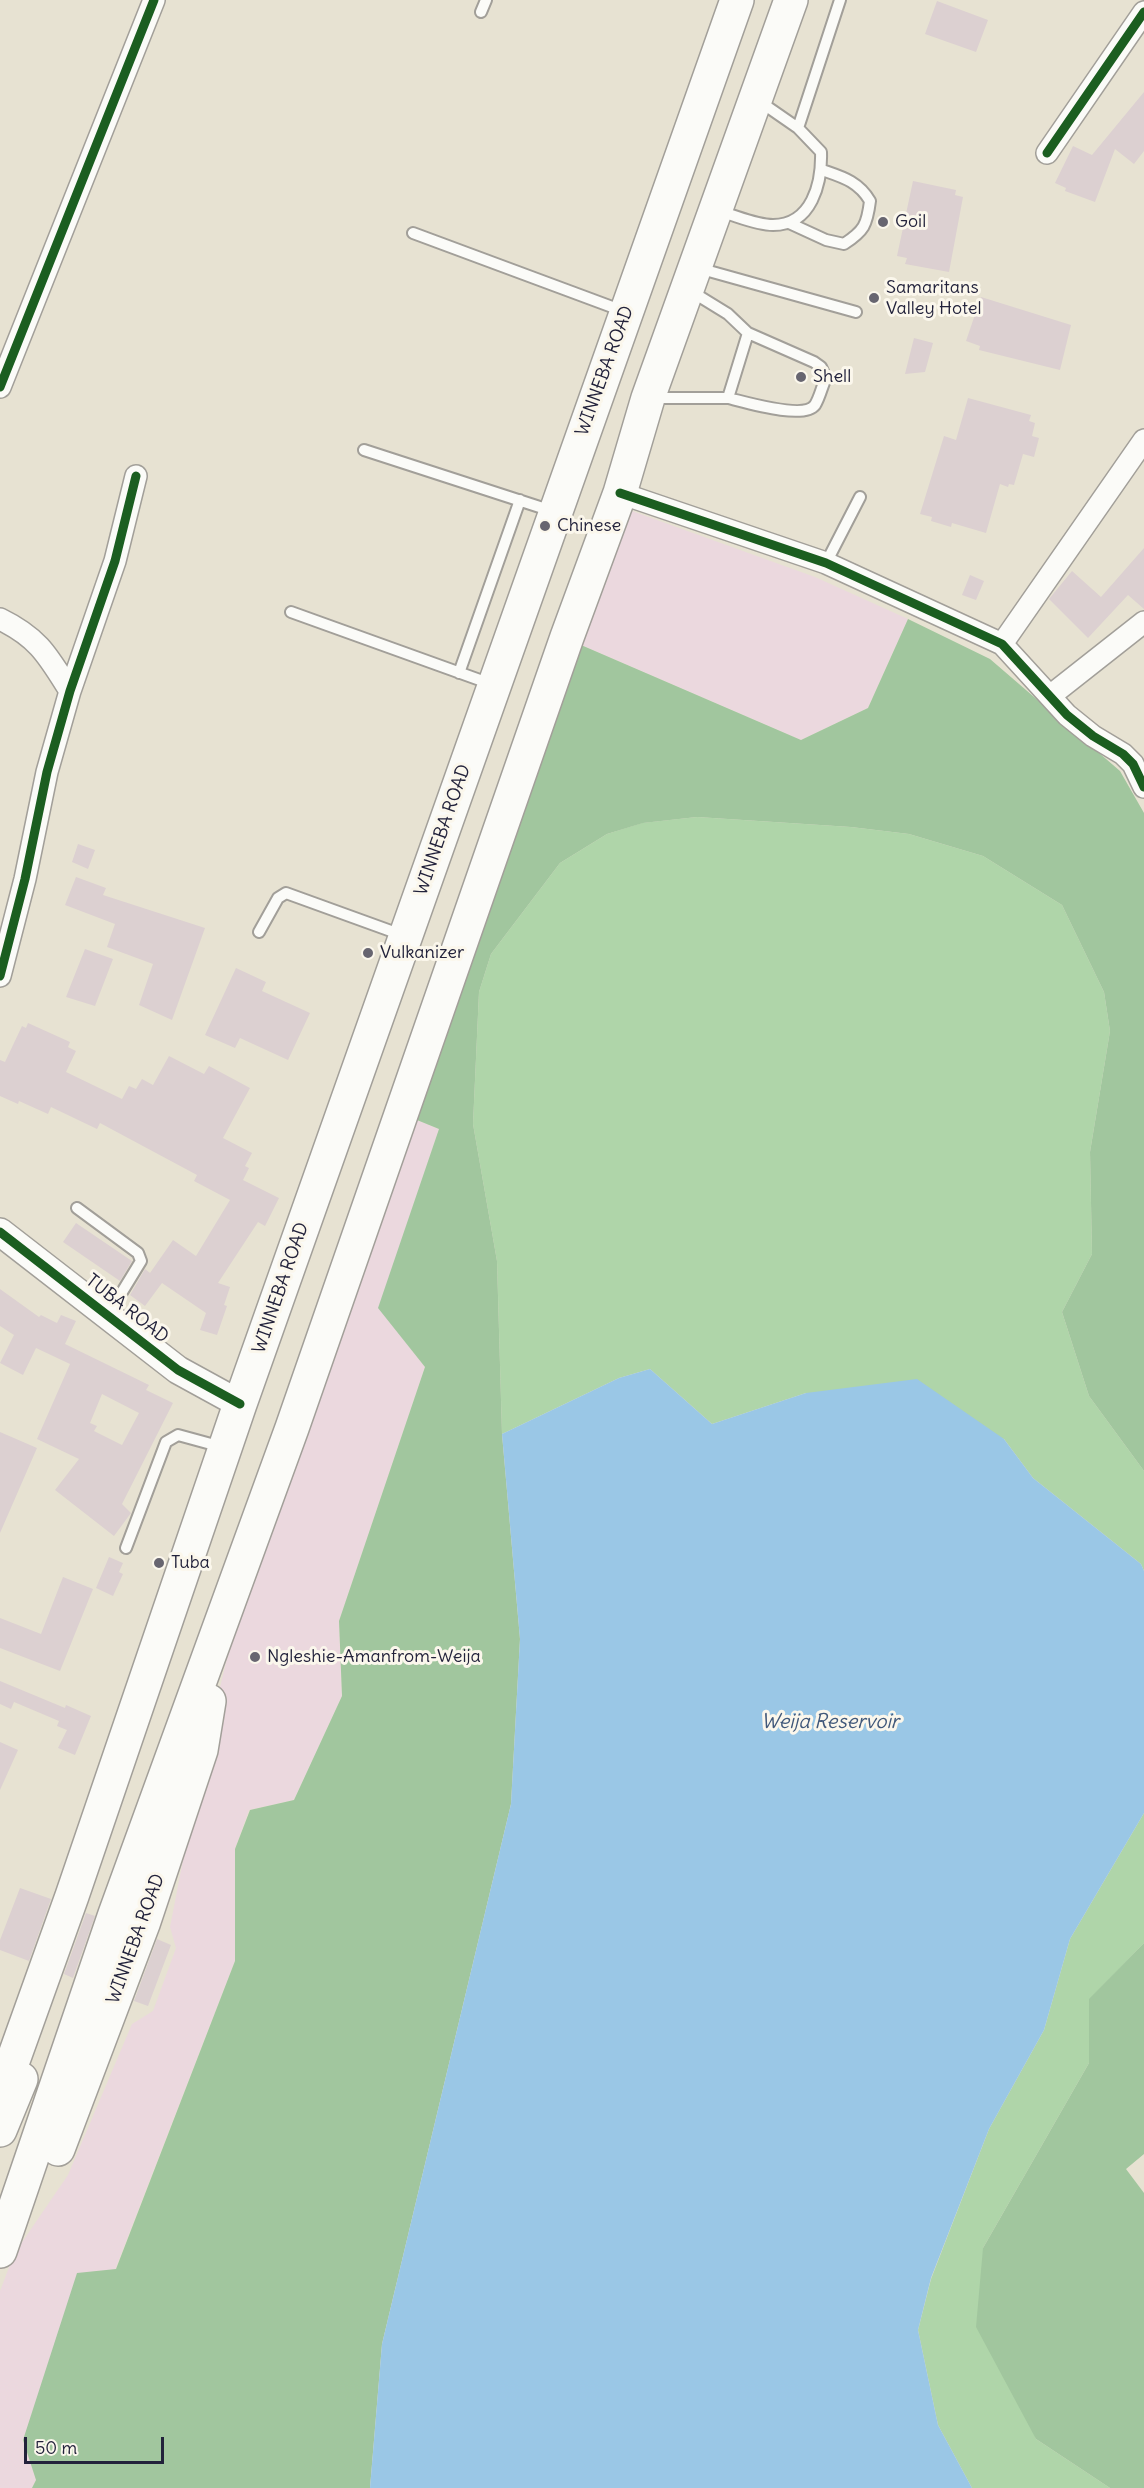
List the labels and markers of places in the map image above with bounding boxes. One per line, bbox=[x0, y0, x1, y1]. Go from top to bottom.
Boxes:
place label: Goil bbox=[895, 211, 926, 233]
marker: Goil bbox=[876, 215, 890, 229]
place label: Samaritans Valley Hotel bbox=[886, 277, 982, 320]
marker: Samaritans Valley Hotel bbox=[867, 291, 881, 305]
place label: Shell bbox=[813, 366, 851, 388]
marker: Shell bbox=[794, 370, 808, 384]
place label: Chinese bbox=[557, 515, 621, 537]
marker: Chinese bbox=[538, 519, 552, 533]
place label: Vulkanizer bbox=[380, 942, 464, 964]
marker: Vulkanizer bbox=[361, 946, 375, 960]
place label: Tuba bbox=[171, 1552, 210, 1574]
marker: Tuba bbox=[152, 1556, 166, 1570]
place label: Ngleshie-Amanfrom-Weija bbox=[267, 1646, 481, 1668]
marker: Ngleshie-Amanfrom-Weija bbox=[248, 1650, 262, 1664]

